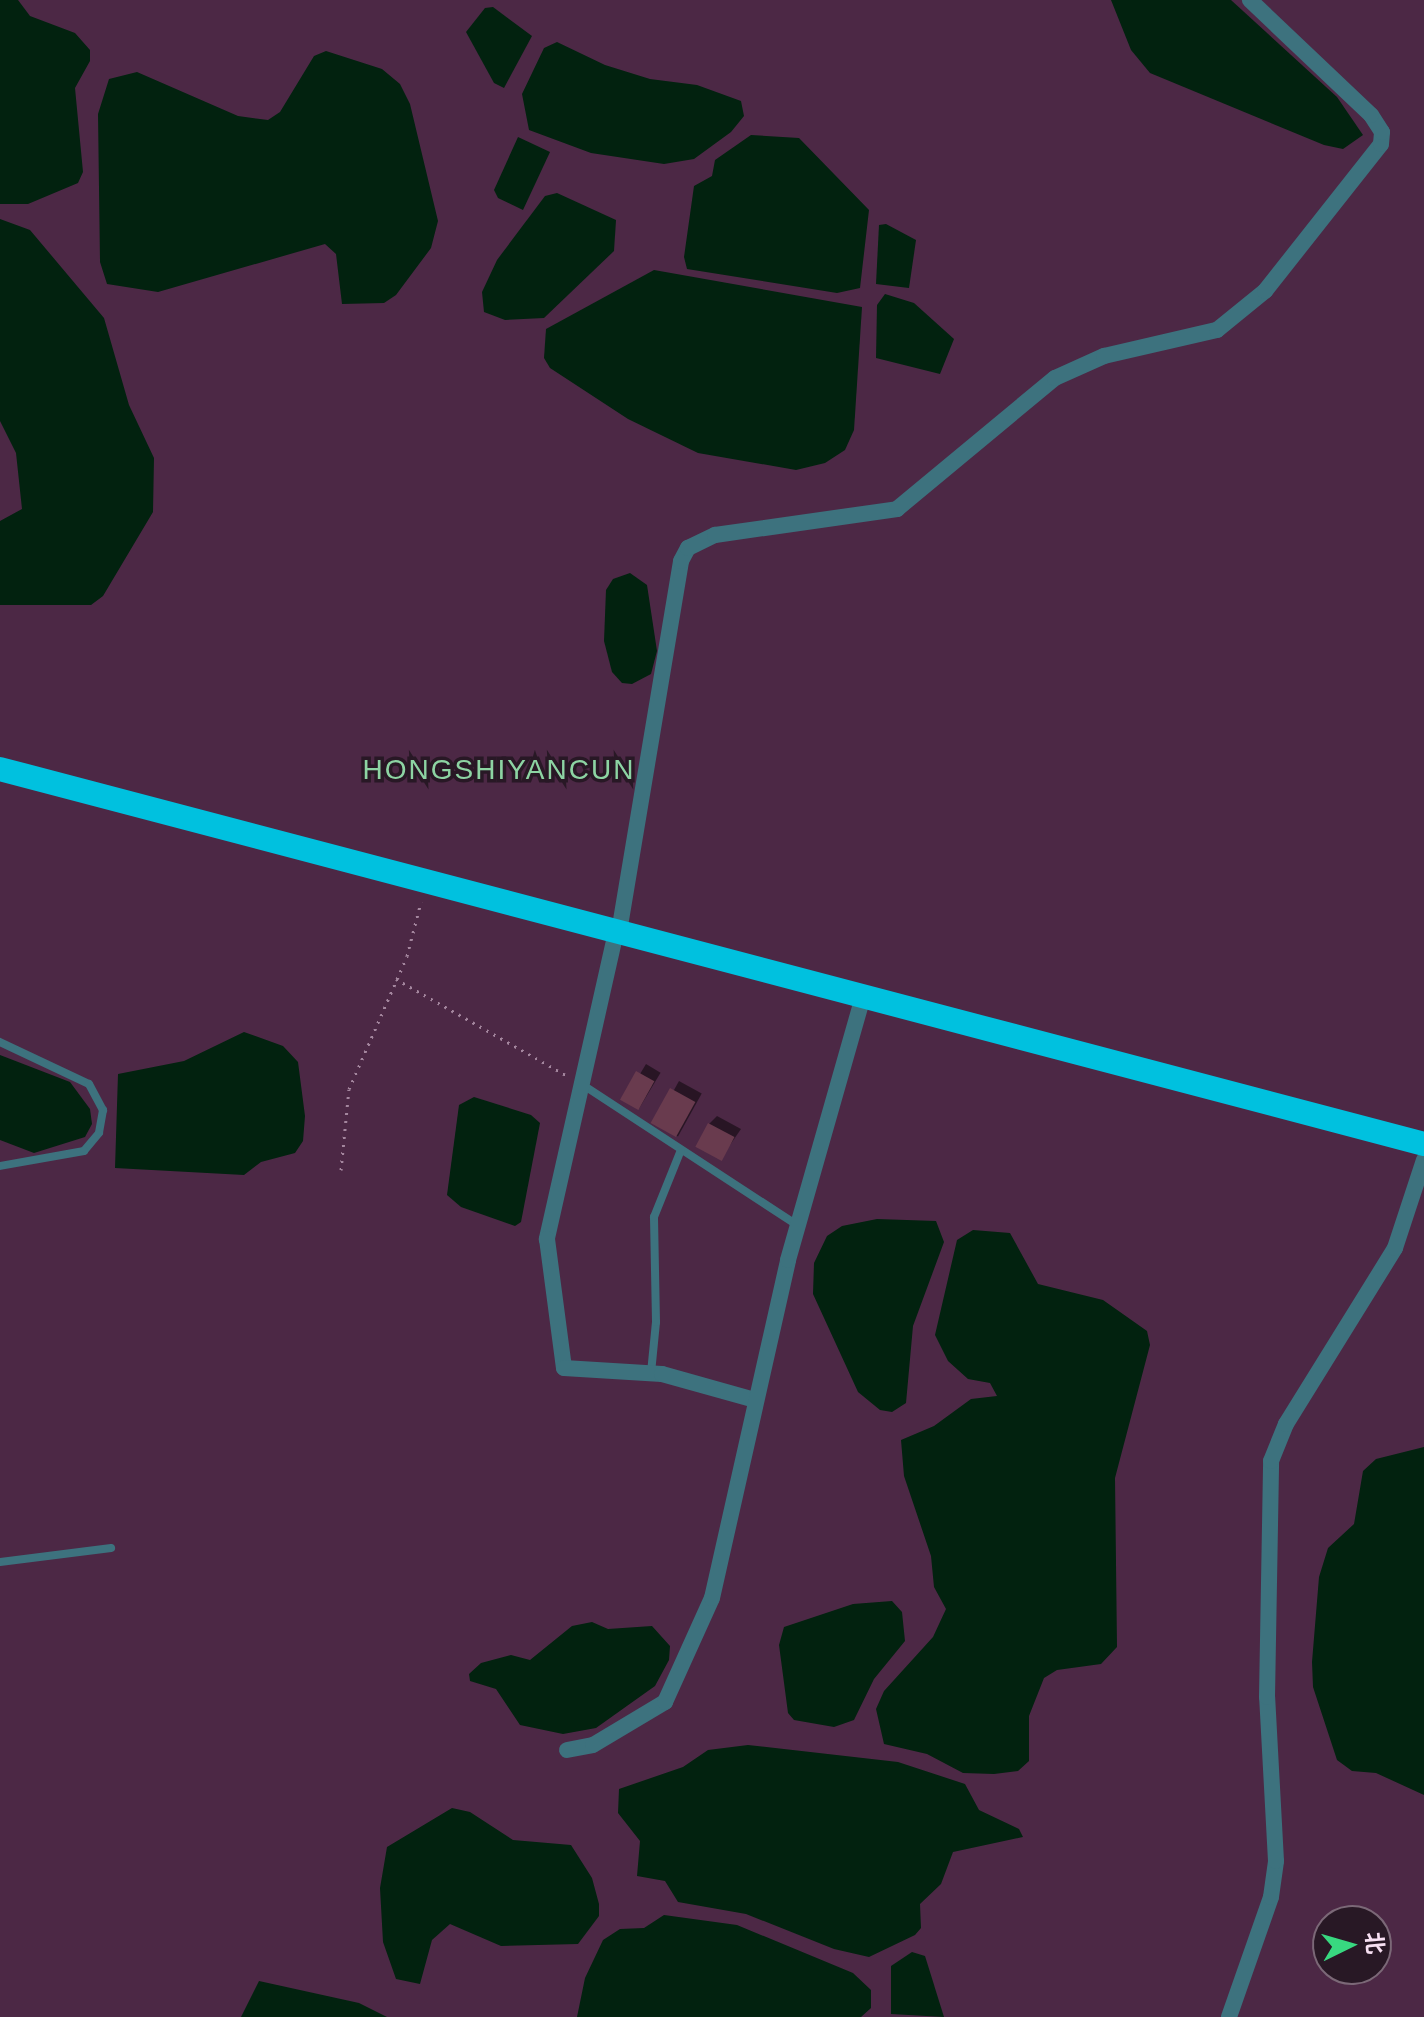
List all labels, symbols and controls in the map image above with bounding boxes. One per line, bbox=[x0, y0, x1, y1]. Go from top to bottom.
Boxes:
district label: HONGSHIYANCUN bbox=[363, 753, 635, 787]
north arrow bbox=[1312, 1905, 1392, 1985]
text: 北 bbox=[1361, 1931, 1388, 1955]

